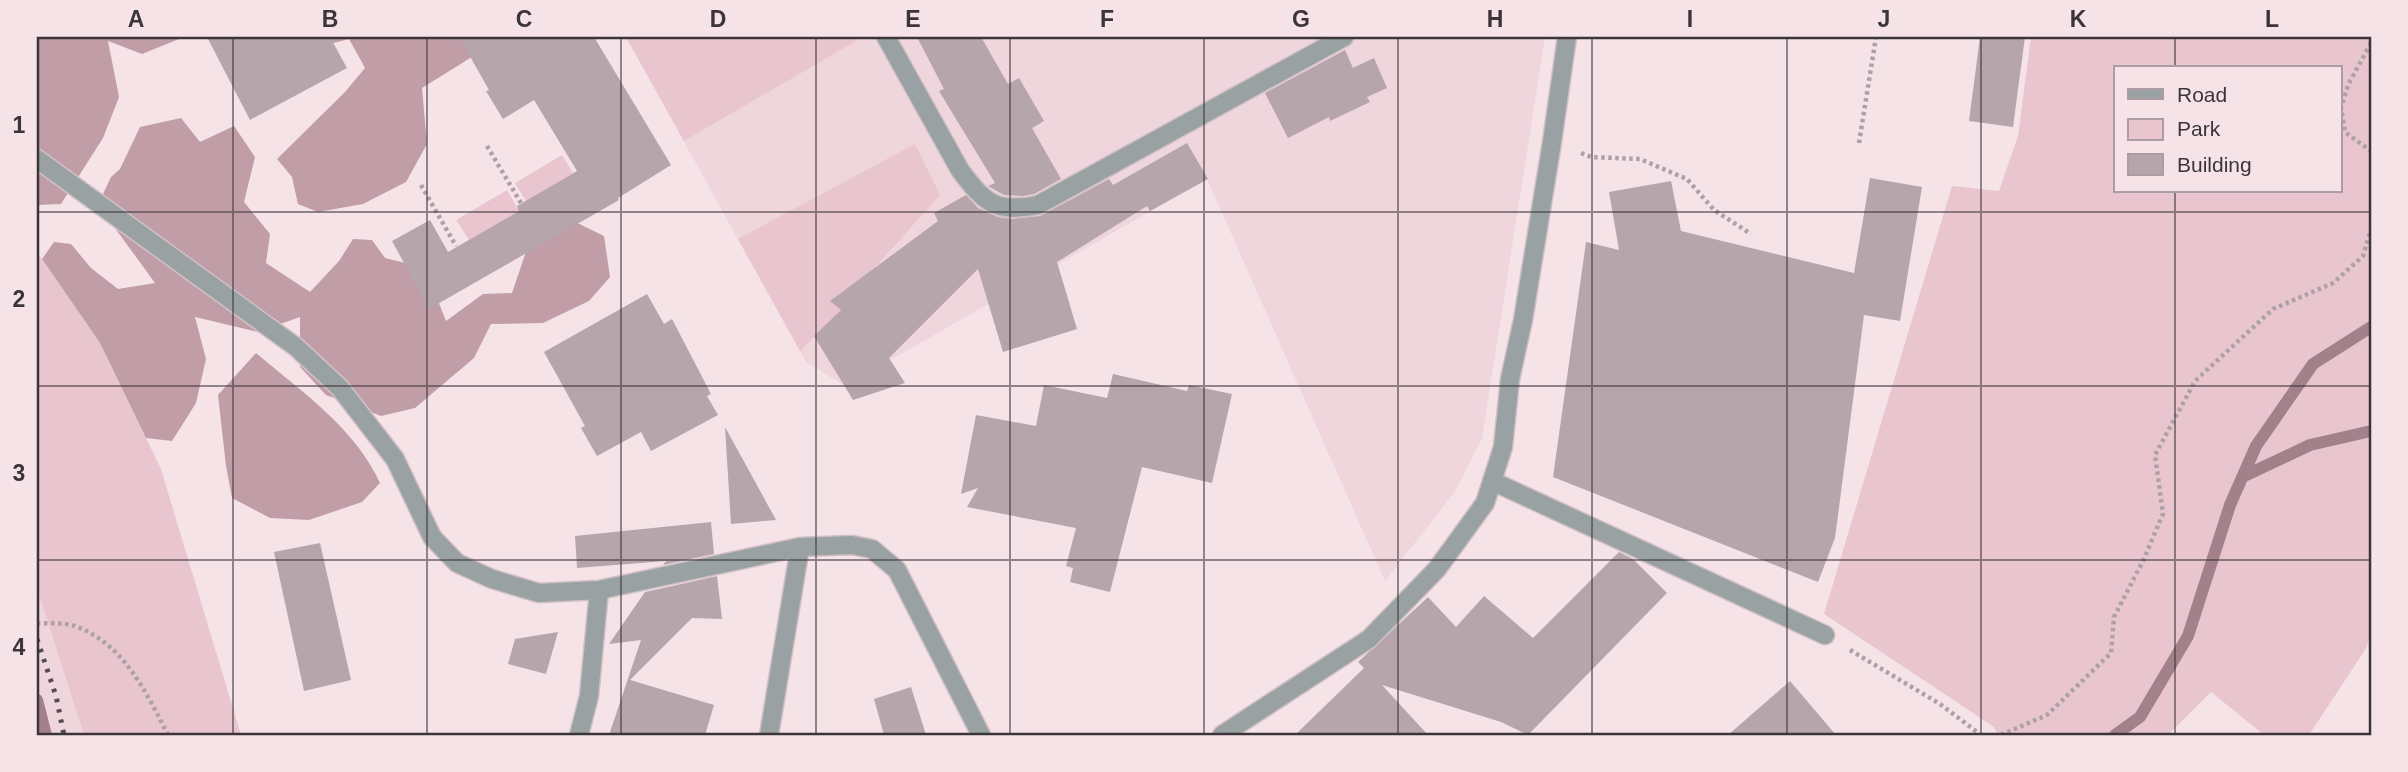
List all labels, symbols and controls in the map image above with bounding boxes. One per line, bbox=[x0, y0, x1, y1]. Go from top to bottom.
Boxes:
text: A bbox=[128, 6, 144, 32]
text: B bbox=[322, 6, 338, 32]
text: C bbox=[516, 6, 532, 32]
text: D bbox=[710, 6, 726, 32]
text: E bbox=[905, 6, 921, 32]
text: F bbox=[1100, 6, 1114, 32]
text: G bbox=[1292, 6, 1310, 32]
text: H bbox=[1487, 6, 1503, 32]
text: I bbox=[1687, 6, 1693, 32]
text: J bbox=[1878, 6, 1890, 32]
text: K bbox=[2070, 6, 2087, 32]
text: L bbox=[2265, 6, 2279, 32]
legend bbox=[2114, 66, 2342, 192]
text: Road bbox=[2177, 83, 2227, 106]
text: 1 bbox=[13, 112, 26, 138]
text: Park bbox=[2177, 117, 2221, 140]
text: Building bbox=[2177, 153, 2252, 176]
text: 2 bbox=[13, 286, 25, 312]
text: 3 bbox=[13, 460, 25, 486]
text: 4 bbox=[13, 634, 26, 660]

